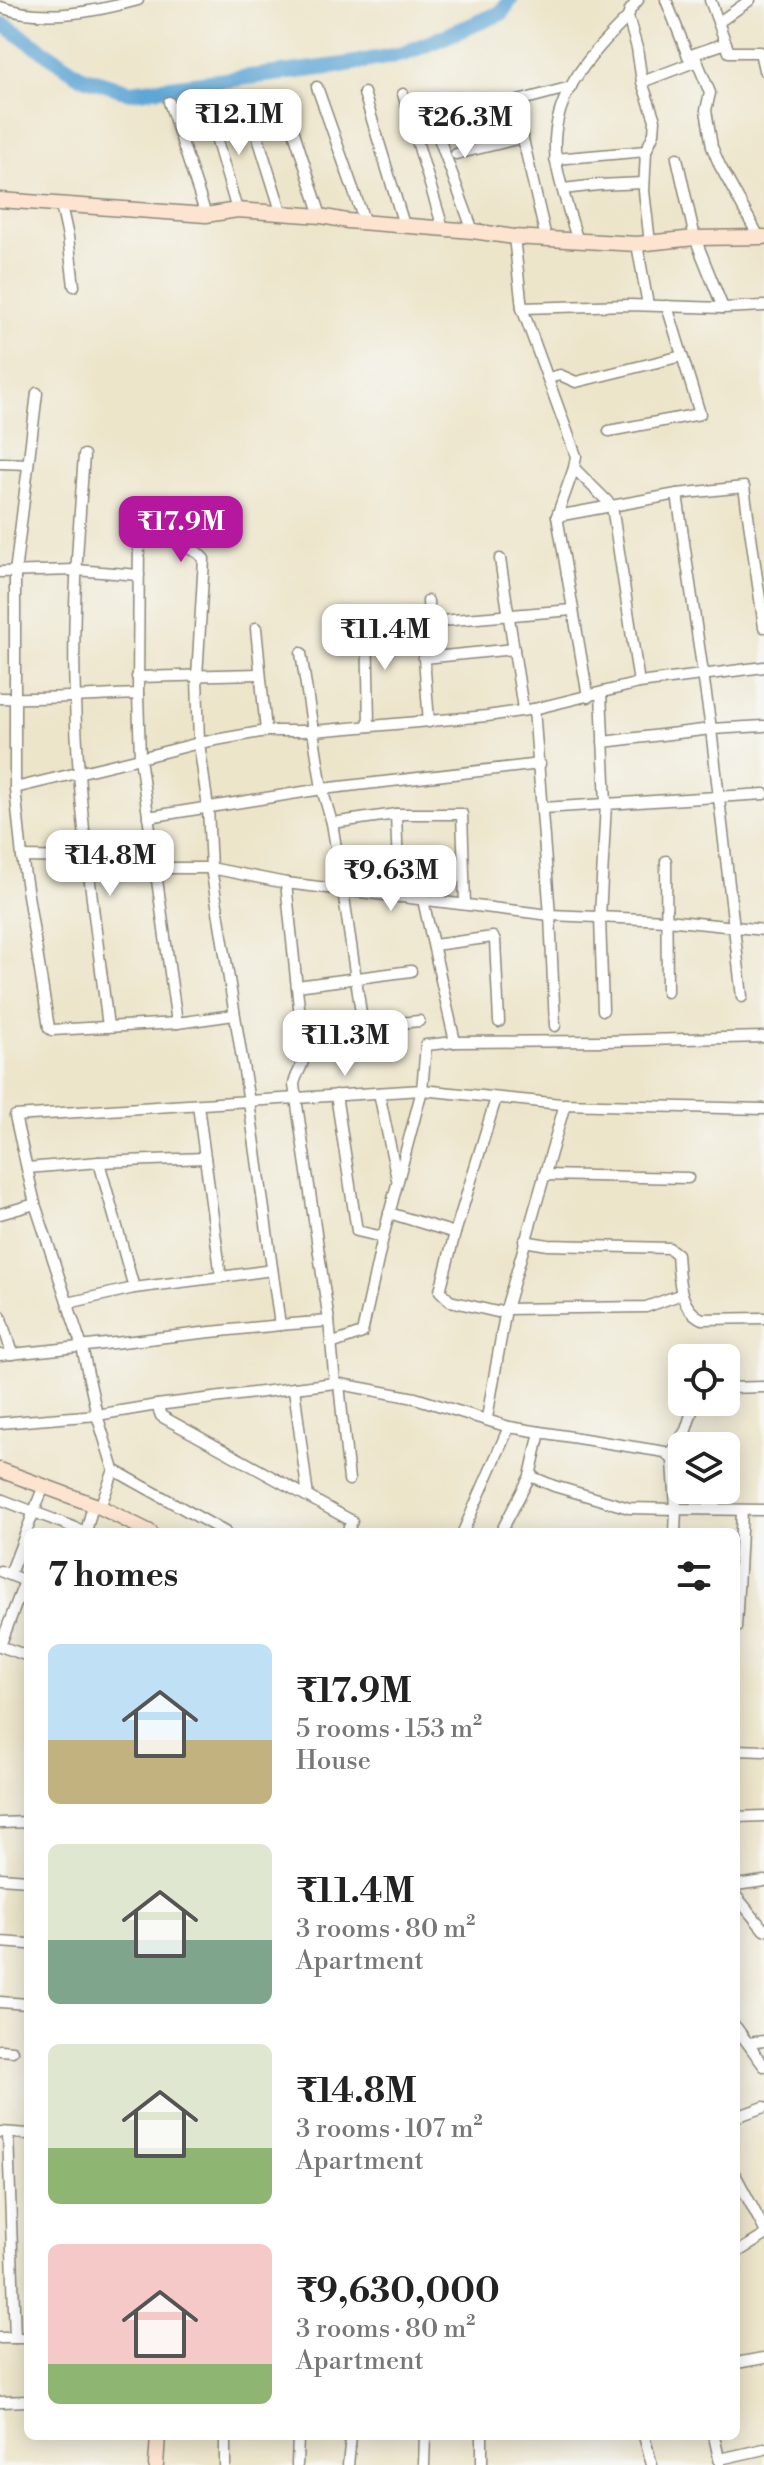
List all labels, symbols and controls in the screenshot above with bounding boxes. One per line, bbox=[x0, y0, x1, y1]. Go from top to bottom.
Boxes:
pin: ₹12.1M bbox=[174, 89, 304, 157]
pin: ₹26.3M bbox=[400, 92, 530, 160]
text: ₹12.1M bbox=[195, 99, 283, 131]
text: ₹26.3M bbox=[417, 102, 513, 134]
pin: ₹17.9M bbox=[116, 496, 246, 564]
text: ₹17.9M bbox=[137, 506, 225, 538]
pin: ₹11.4M bbox=[320, 604, 450, 672]
text: ₹11.4M bbox=[340, 614, 430, 646]
pin: ₹14.8M bbox=[45, 830, 175, 898]
text: ₹14.8M bbox=[64, 840, 156, 872]
pin: ₹9.63M bbox=[326, 845, 456, 913]
text: ₹9.63M bbox=[343, 855, 439, 887]
pin: ₹11.3M bbox=[280, 1010, 410, 1078]
text: ₹11.3M bbox=[301, 1020, 389, 1052]
map controls bbox=[668, 1344, 740, 1504]
button: locate bbox=[668, 1344, 740, 1416]
button: layers bbox=[668, 1432, 740, 1504]
icon: filters bbox=[672, 1554, 716, 1598]
text: 7 homes bbox=[48, 1555, 178, 1597]
text: ₹17.9M bbox=[296, 1671, 412, 1713]
icon: home bbox=[112, 1676, 208, 1772]
text: 5 rooms · 153 m² bbox=[296, 1713, 482, 1745]
text: House bbox=[296, 1745, 371, 1777]
text: ₹11.4M bbox=[296, 1871, 414, 1913]
icon: home bbox=[112, 1876, 208, 1972]
text: 3 rooms · 80 m² bbox=[296, 1913, 475, 1945]
text: Apartment bbox=[296, 1945, 424, 1977]
text: ₹14.8M bbox=[296, 2071, 417, 2113]
icon: home bbox=[112, 2076, 208, 2172]
text: 3 rooms · 107 m² bbox=[296, 2113, 483, 2145]
text: Apartment bbox=[296, 2145, 424, 2177]
text: ₹9,630,000 bbox=[296, 2271, 500, 2313]
icon: home bbox=[112, 2276, 208, 2372]
text: 3 rooms · 80 m² bbox=[296, 2313, 475, 2345]
text: Apartment bbox=[296, 2345, 424, 2377]

